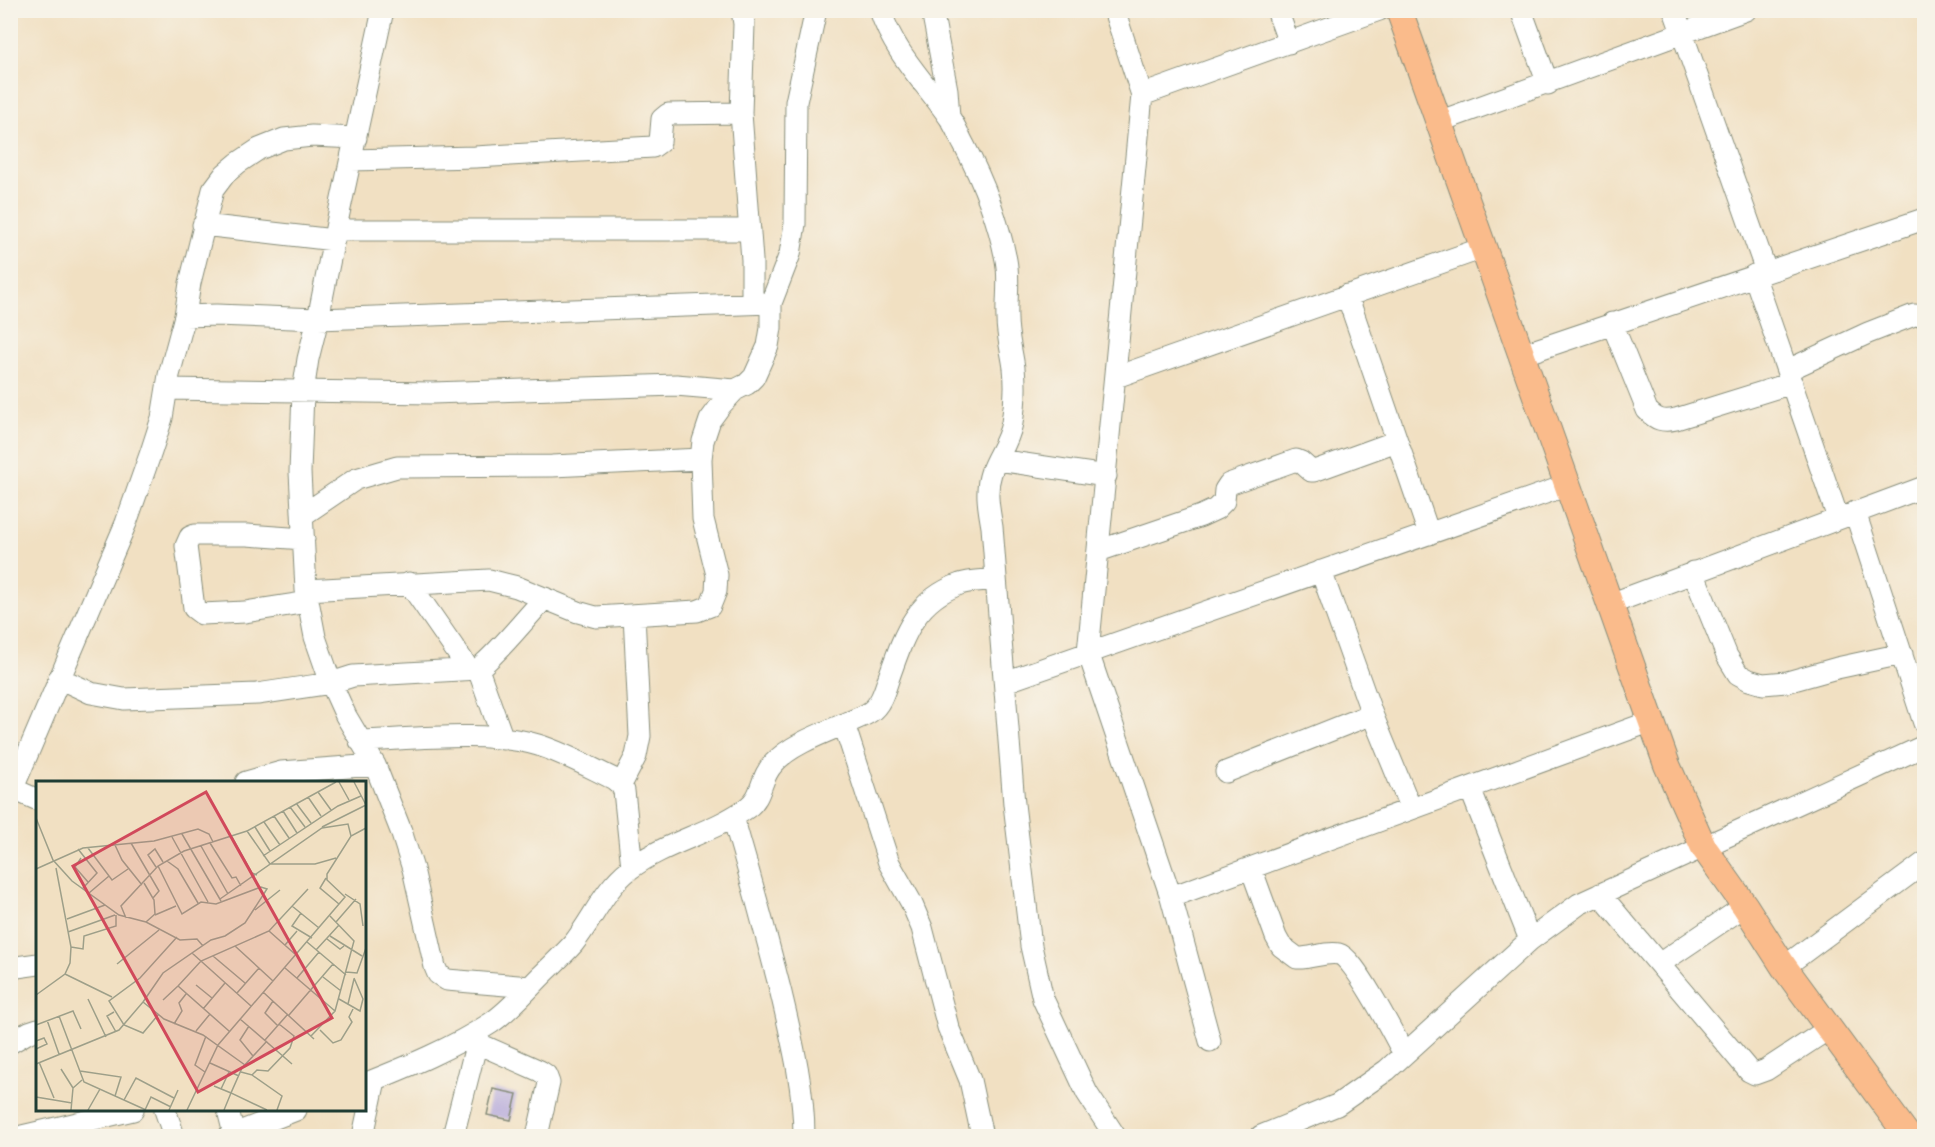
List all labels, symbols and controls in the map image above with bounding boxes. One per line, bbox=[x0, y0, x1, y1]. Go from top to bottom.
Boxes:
inset map bbox=[36, 781, 366, 1111]

